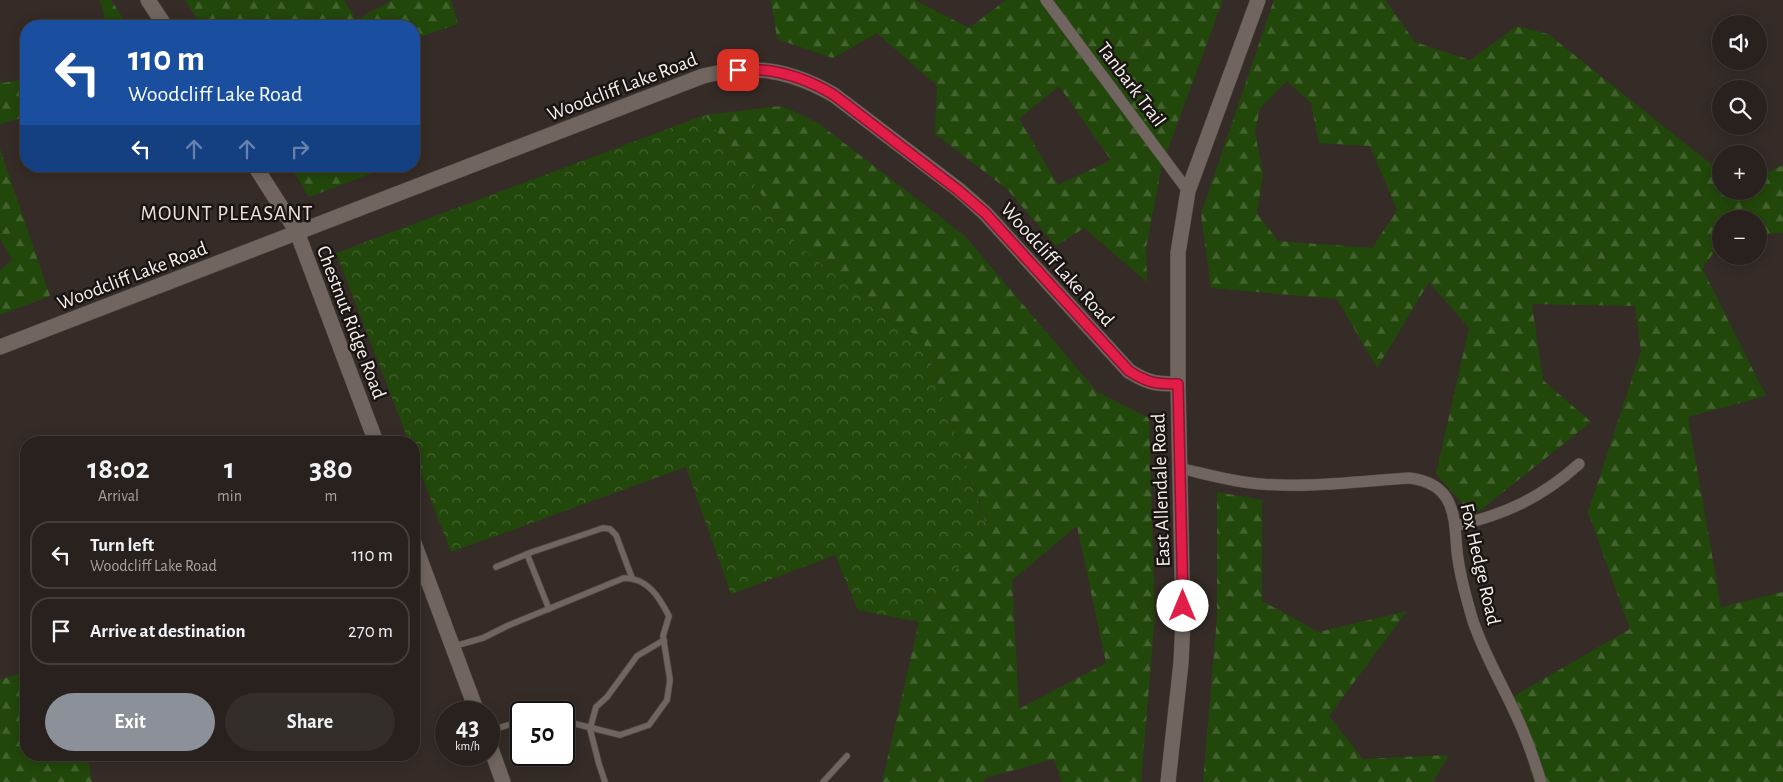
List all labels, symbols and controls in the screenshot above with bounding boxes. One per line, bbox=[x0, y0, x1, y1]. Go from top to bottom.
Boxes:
map controls bbox=[1712, 15, 1767, 265]
button: sound bbox=[1712, 15, 1767, 70]
street label: Tanbark Trail bbox=[1093, 39, 1169, 131]
icon: left bbox=[45, 40, 110, 105]
text: 110 m bbox=[128, 42, 205, 77]
street label: Woodcliff Lake Road bbox=[545, 49, 700, 125]
pin bbox=[717, 49, 759, 91]
icon: arrive bbox=[724, 56, 752, 84]
button: search bbox=[1712, 80, 1767, 135]
text: Woodcliff Lake Road bbox=[128, 83, 302, 105]
icon: left bbox=[127, 135, 155, 163]
icon: ahead bbox=[180, 135, 208, 163]
icon: ahead bbox=[233, 135, 261, 163]
icon: right bbox=[286, 135, 314, 163]
button: + bbox=[1712, 145, 1767, 200]
street label: Woodcliff Lake Road bbox=[997, 199, 1118, 330]
district label: MOUNT PLEASANT bbox=[140, 203, 314, 224]
button: − bbox=[1712, 210, 1767, 265]
street label: Woodcliff Lake Road bbox=[55, 238, 210, 314]
street label: Chestnut Ridge Road bbox=[313, 243, 389, 402]
street label: East Allendale Road bbox=[1148, 413, 1174, 567]
text: 18:02 bbox=[87, 454, 150, 484]
text: 1 bbox=[224, 454, 235, 484]
text: 380 bbox=[309, 454, 353, 484]
text: Arrival bbox=[98, 488, 139, 504]
text: min bbox=[217, 488, 242, 504]
text: m bbox=[325, 488, 337, 504]
street label: Fox Hedge Road bbox=[1456, 501, 1504, 627]
text: Turn left bbox=[90, 536, 154, 555]
icon: left bbox=[47, 541, 75, 569]
text: 110 m bbox=[352, 546, 393, 565]
text: Woodcliff Lake Road bbox=[90, 558, 217, 574]
position arrow bbox=[1156, 579, 1208, 631]
icon: arrive bbox=[47, 617, 75, 645]
text: Arrive at destination bbox=[90, 622, 246, 641]
text: 270 m bbox=[348, 622, 393, 641]
button: Exit bbox=[45, 693, 215, 751]
button: Share bbox=[225, 693, 395, 751]
speed limit sign: 50 bbox=[510, 701, 575, 766]
text: 43 bbox=[456, 715, 479, 740]
text: km/h bbox=[455, 740, 480, 752]

